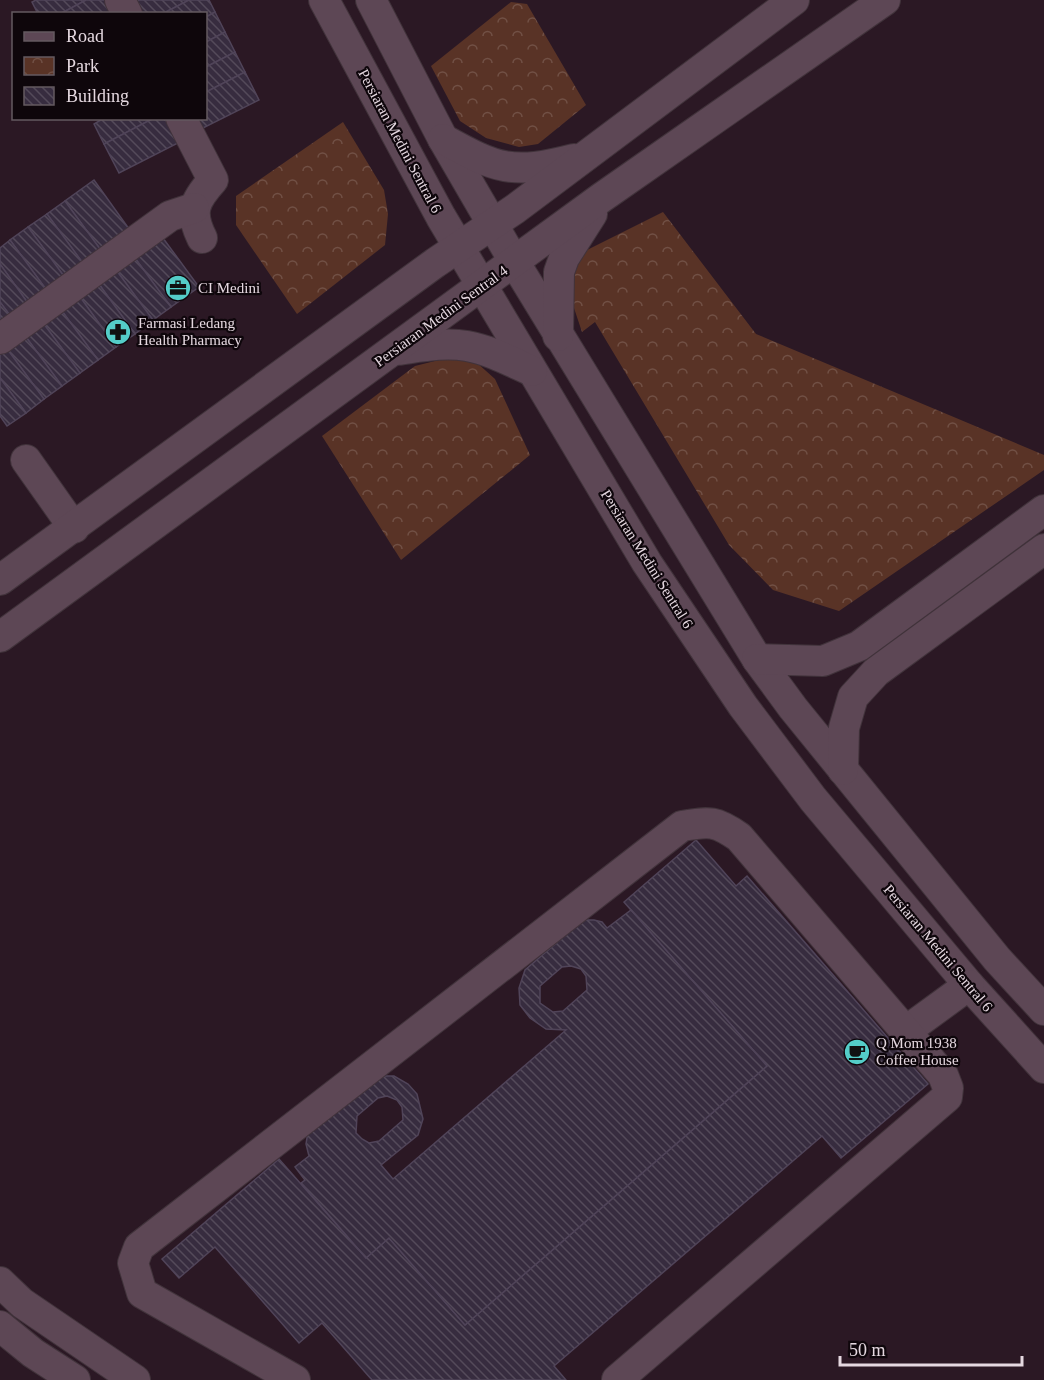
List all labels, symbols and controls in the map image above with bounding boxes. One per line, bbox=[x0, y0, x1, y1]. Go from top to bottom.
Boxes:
legend bbox=[12, 12, 207, 120]
text: Road bbox=[66, 26, 104, 46]
text: Park bbox=[66, 56, 99, 76]
street label: Persiaran Medini Sentral 6 bbox=[355, 66, 445, 216]
text: Building bbox=[66, 86, 129, 106]
street label: Persiaran Medini Sentral 4 bbox=[371, 262, 511, 370]
office icon: CI Medini bbox=[163, 273, 193, 303]
place label: CI Medini bbox=[198, 280, 260, 296]
place label: Farmasi Ledang Health Pharmacy bbox=[138, 315, 242, 348]
pharmacy icon: Farmasi Ledang Health Pharmacy bbox=[103, 317, 133, 347]
street label: Persiaran Medini Sentral 6 bbox=[598, 487, 697, 632]
street label: Persiaran Medini Sentral 6 bbox=[880, 881, 996, 1015]
place label: Q Mom 1938 Coffee House bbox=[876, 1035, 959, 1068]
cafe icon: Q Mom 1938 Coffee House bbox=[842, 1037, 872, 1067]
scale bar bbox=[840, 1329, 1022, 1367]
text: 50 m bbox=[849, 1340, 886, 1360]

